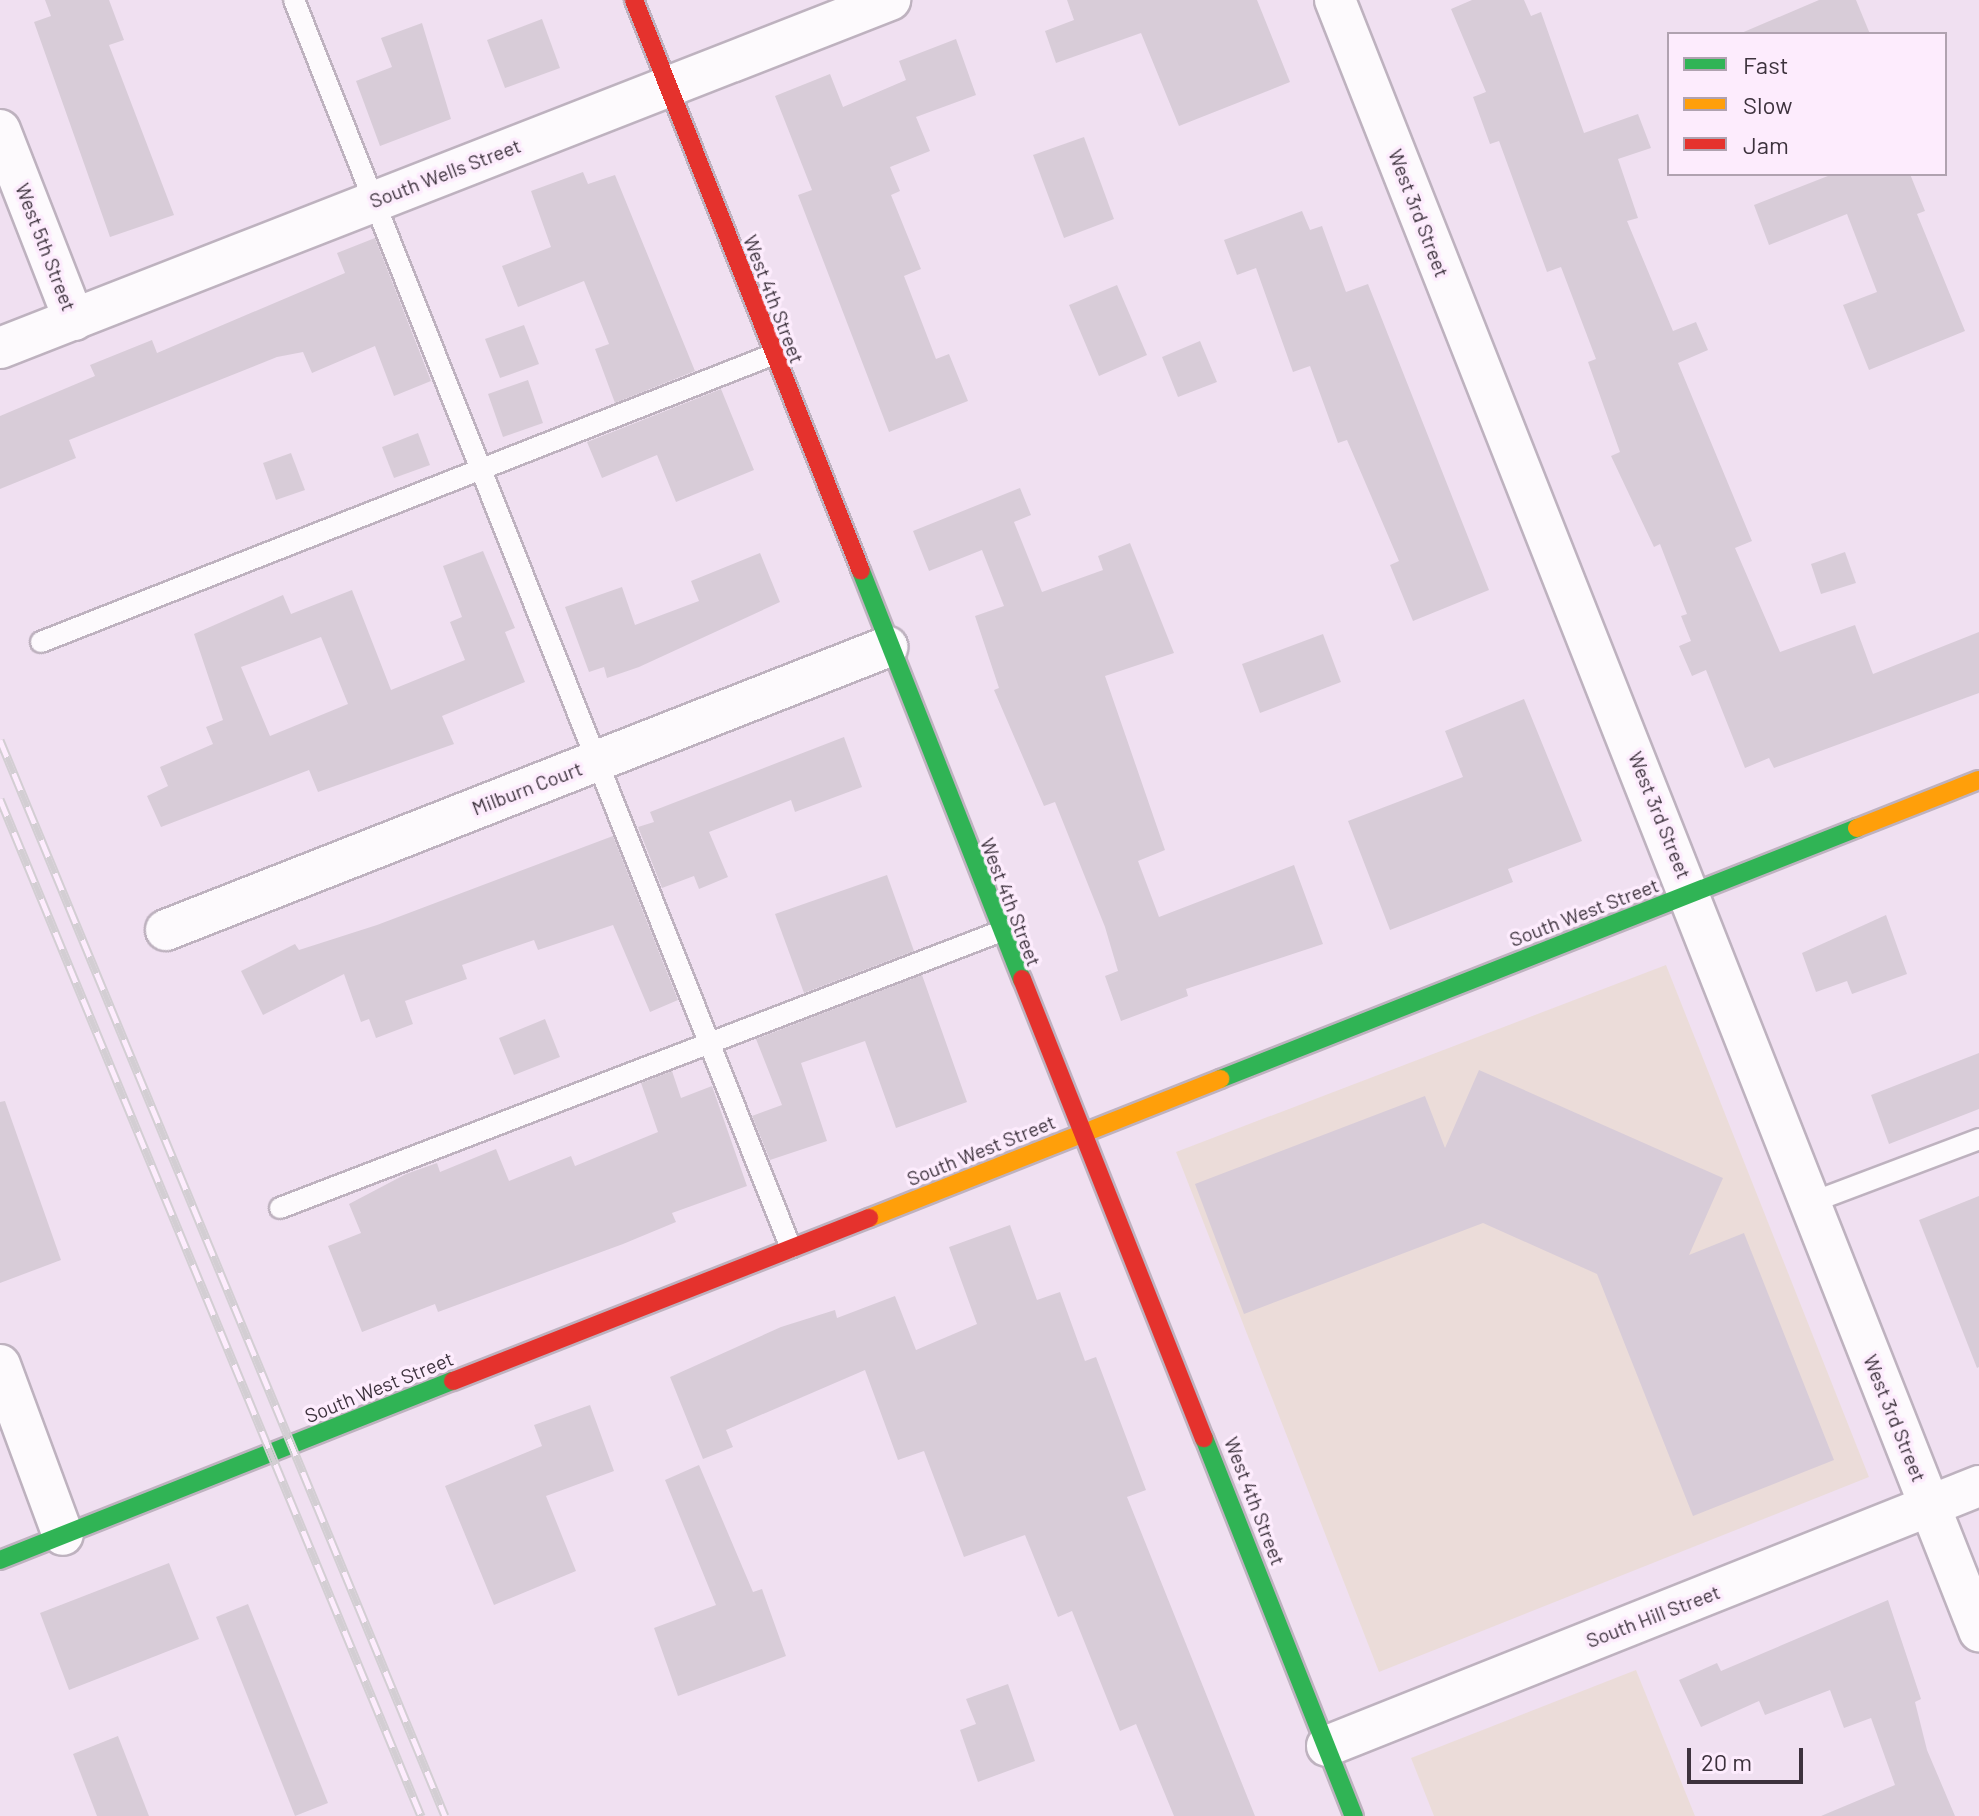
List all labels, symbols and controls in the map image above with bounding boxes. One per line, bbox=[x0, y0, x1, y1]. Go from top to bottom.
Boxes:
legend bbox=[1667, 32, 1947, 176]
text: Fast bbox=[1743, 50, 1788, 79]
text: Slow bbox=[1743, 90, 1792, 119]
text: Jam bbox=[1743, 130, 1789, 159]
street label: South Wells Street bbox=[366, 133, 524, 213]
street label: West 3rd Street bbox=[1384, 146, 1454, 280]
street label: West 5th Street bbox=[11, 180, 81, 314]
street label: West 4th Street bbox=[738, 231, 810, 367]
street label: West 3rd Street bbox=[1624, 748, 1696, 882]
street label: Milburn Court bbox=[468, 756, 586, 820]
street label: West 4th Street bbox=[975, 834, 1047, 970]
street label: South West Street bbox=[1506, 873, 1662, 951]
street label: South West Street bbox=[903, 1109, 1059, 1191]
street label: South West Street bbox=[301, 1346, 457, 1428]
street label: West 3rd Street bbox=[1859, 1351, 1931, 1485]
street label: West 4th Street bbox=[1219, 1433, 1291, 1569]
street label: South Hill Street bbox=[1583, 1579, 1723, 1653]
scale bar bbox=[1691, 1732, 1807, 1782]
text: 20 m bbox=[1701, 1747, 1752, 1776]

